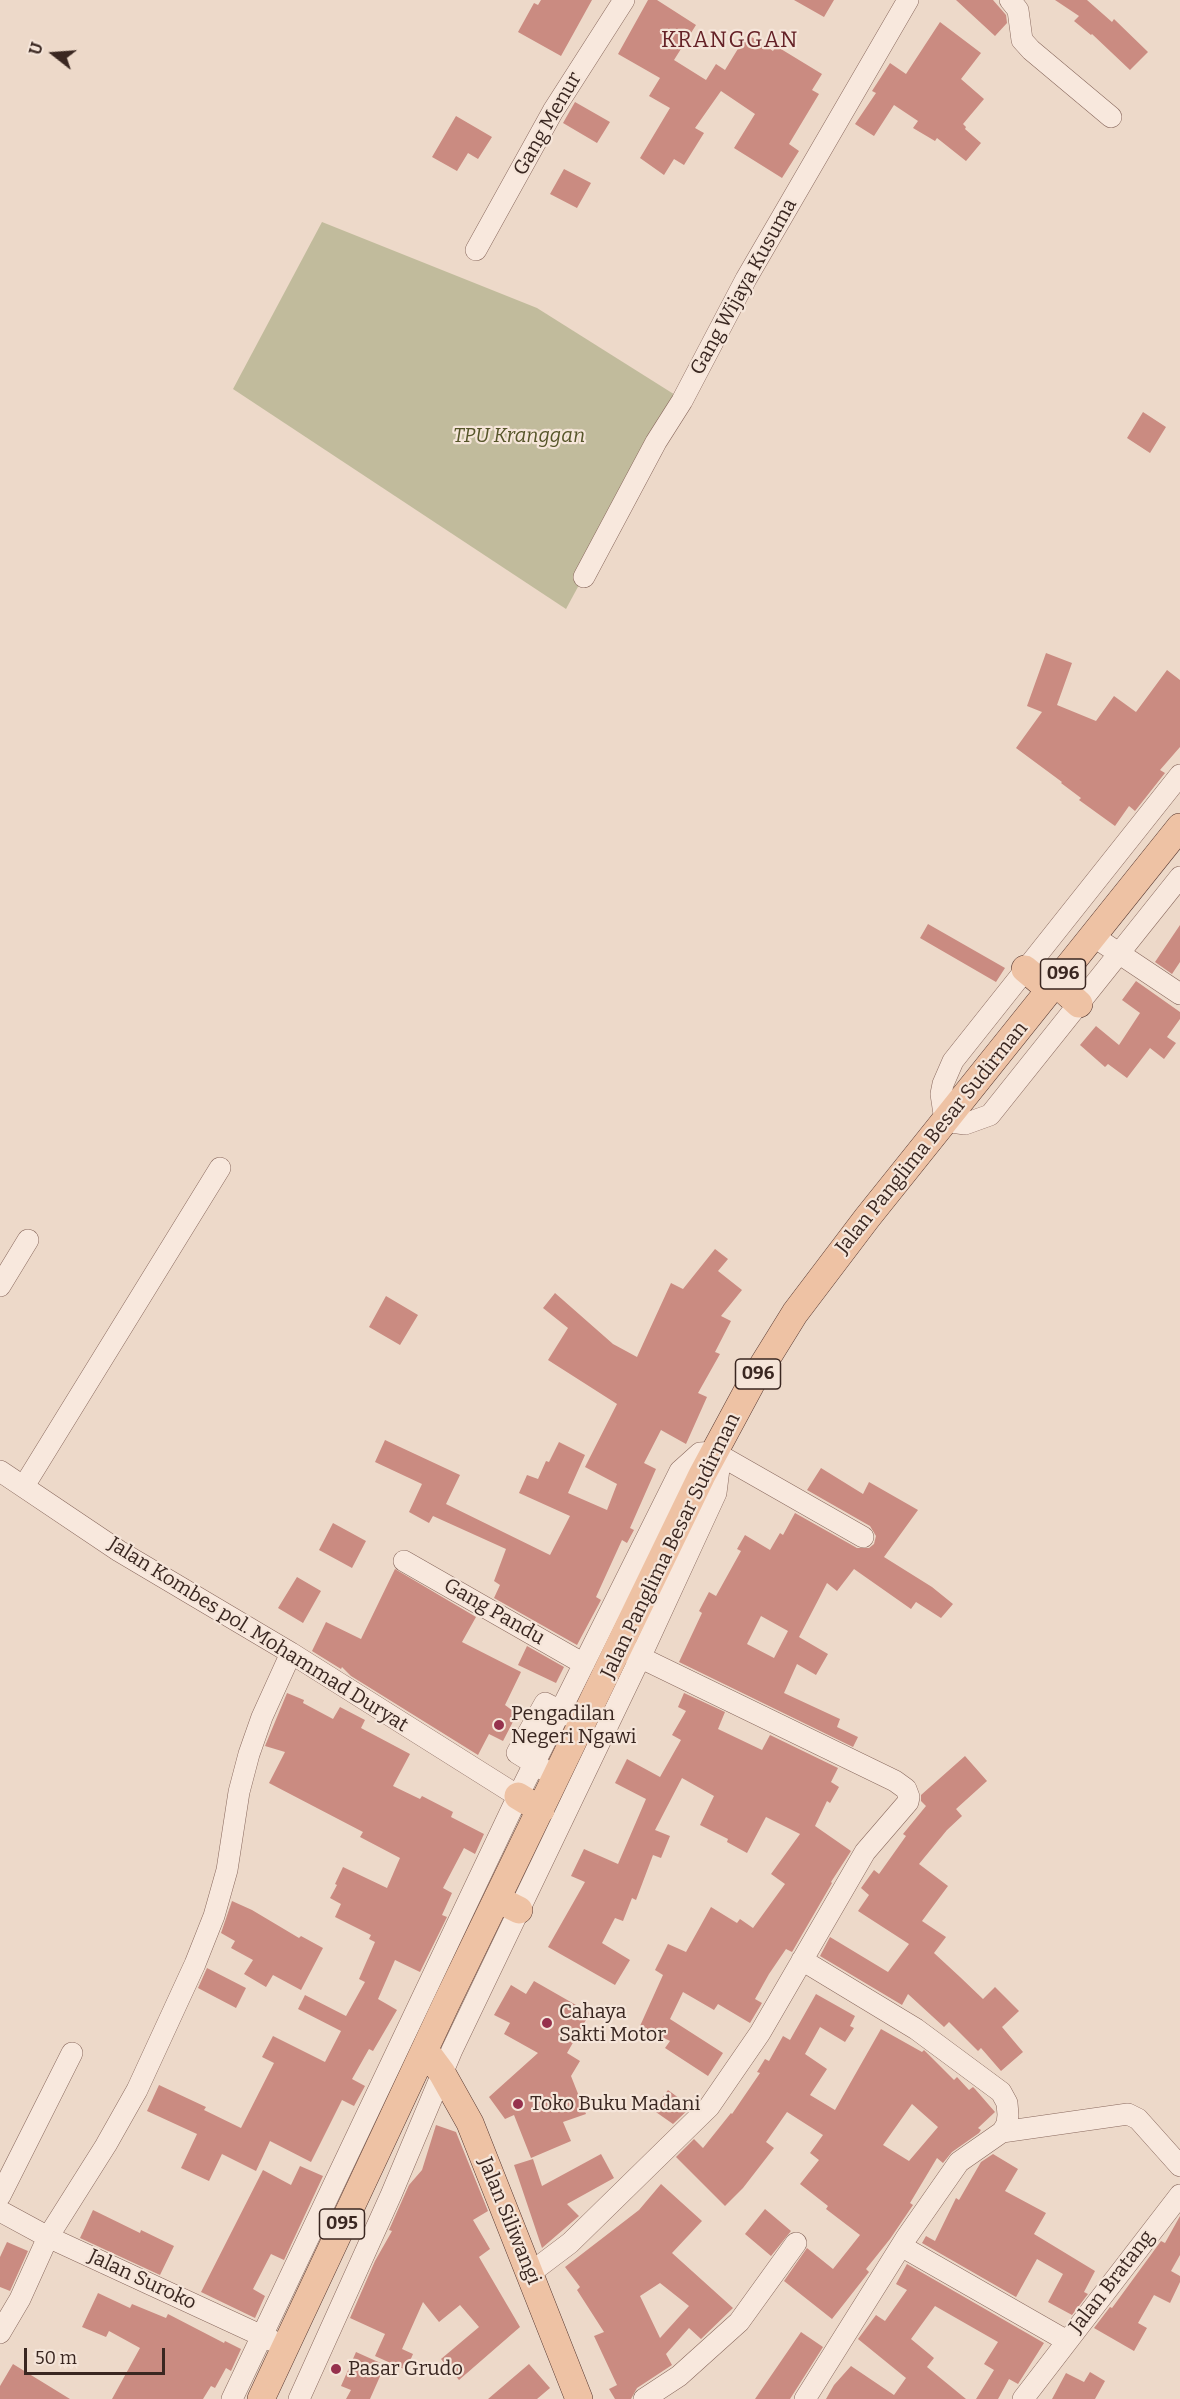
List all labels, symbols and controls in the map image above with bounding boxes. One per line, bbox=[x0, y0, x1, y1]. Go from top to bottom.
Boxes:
north arrow bbox=[24, 24, 84, 84]
district label: KRANGGAN bbox=[661, 28, 799, 54]
text: U bbox=[25, 40, 47, 57]
street label: Gang Menur bbox=[509, 68, 587, 180]
street label: Gang Wijaya Kusuma bbox=[686, 195, 802, 379]
park label: TPU Kranggan bbox=[453, 424, 585, 448]
road number: 096 bbox=[1040, 959, 1086, 989]
street label: Jalan Panglima Besar Sudirman bbox=[831, 1017, 1033, 1259]
road number: 096 bbox=[736, 1359, 780, 1389]
street label: Jalan Panglima Besar Sudirman bbox=[596, 1410, 746, 1682]
street label: Jalan Kombes pol. Mohammad Duryat bbox=[104, 1532, 412, 1738]
street label: Gang Pandu bbox=[439, 1573, 549, 1651]
place label: Pengadilan Negeri Ngawi bbox=[511, 1702, 637, 1749]
marker: Pengadilan Negeri Ngawi bbox=[492, 1718, 506, 1732]
place label: Cahaya Sakti Motor bbox=[559, 2000, 666, 2047]
marker: Cahaya Sakti Motor bbox=[540, 2016, 554, 2030]
place label: Toko Buku Madani bbox=[530, 2092, 700, 2116]
marker: Toko Buku Madani bbox=[511, 2097, 525, 2111]
street label: Jalan Siliwangi bbox=[473, 2154, 545, 2288]
road number: 095 bbox=[320, 2209, 364, 2239]
street label: Jalan Bratang bbox=[1064, 2226, 1160, 2338]
street label: Jalan Suroko bbox=[84, 2245, 200, 2315]
scale bar bbox=[27, 2336, 168, 2374]
text: 50 m bbox=[35, 2347, 77, 2369]
place label: Pasar Grudo bbox=[348, 2357, 463, 2381]
marker: Pasar Grudo bbox=[329, 2362, 343, 2376]

